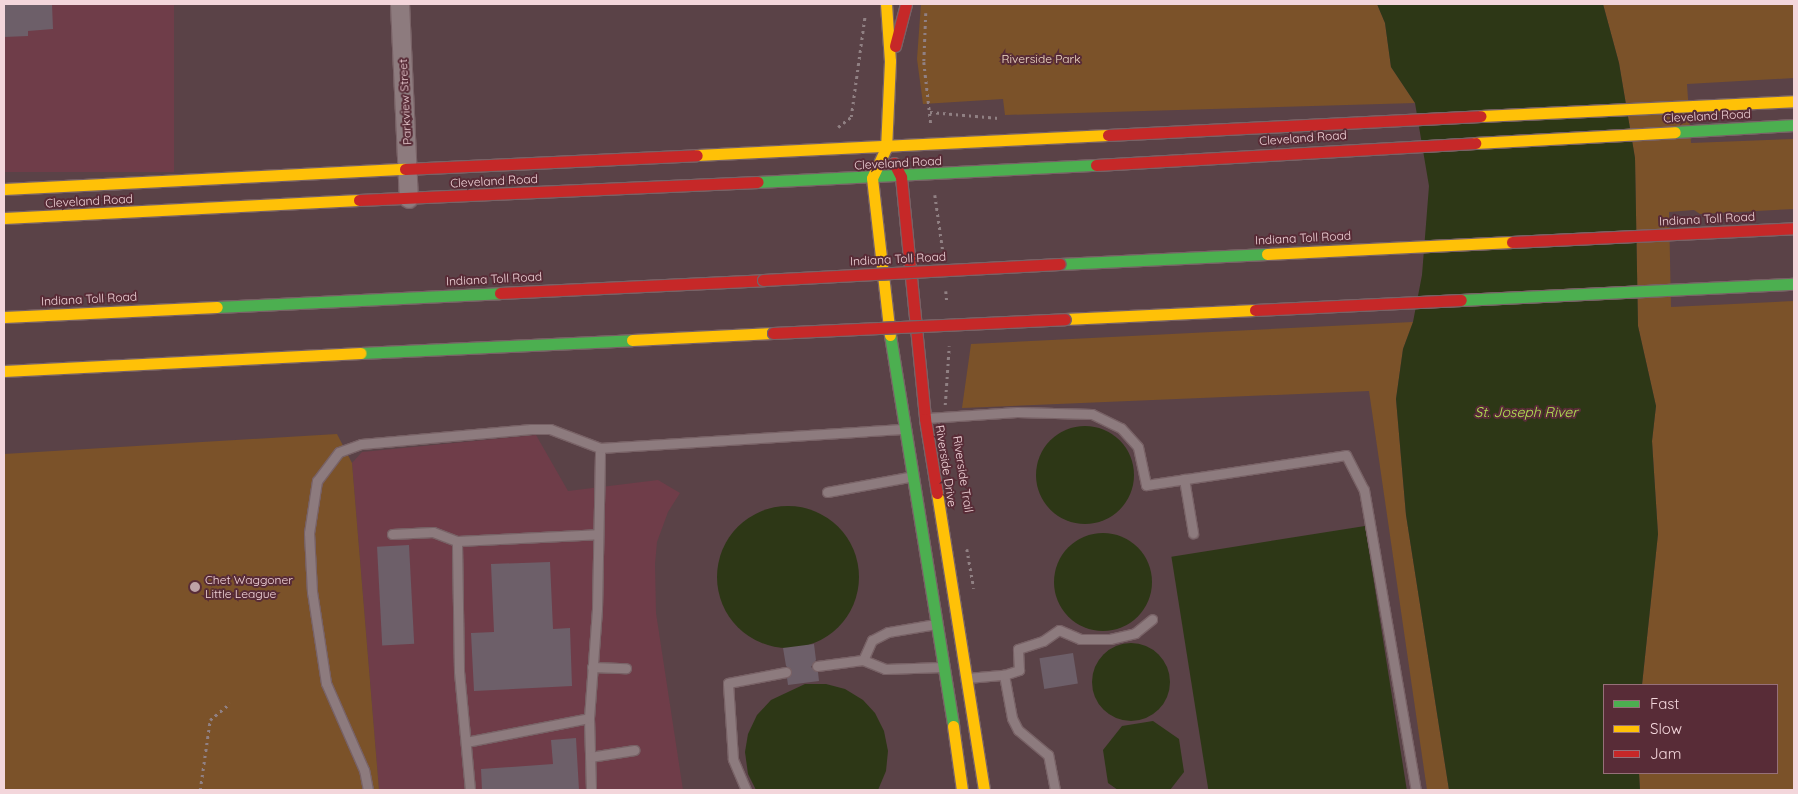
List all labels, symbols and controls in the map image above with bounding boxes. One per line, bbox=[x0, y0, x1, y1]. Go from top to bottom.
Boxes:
park label: Riverside Park bbox=[1001, 52, 1081, 66]
street label: Parkview Street bbox=[396, 59, 414, 145]
street label: Cleveland Road bbox=[1663, 107, 1751, 125]
street label: Cleveland Road bbox=[1259, 128, 1347, 148]
street label: Cleveland Road bbox=[854, 154, 942, 172]
street label: Cleveland Road bbox=[450, 172, 538, 190]
street label: Cleveland Road bbox=[45, 192, 133, 210]
street label: Indiana Toll Road bbox=[1659, 209, 1755, 229]
street label: Indiana Toll Road bbox=[1255, 228, 1351, 248]
street label: Indiana Toll Road bbox=[850, 249, 946, 269]
street label: Indiana Toll Road bbox=[446, 269, 542, 289]
street label: Indiana Toll Road bbox=[41, 289, 137, 309]
water label: St. Joseph River bbox=[1474, 404, 1578, 420]
street label: Riverside Drive bbox=[932, 424, 960, 508]
street label: Riverside Trail bbox=[950, 435, 976, 513]
place label: Chet Waggoner Little League bbox=[205, 573, 293, 601]
marker: Chet Waggoner Little League bbox=[189, 581, 201, 593]
legend bbox=[1603, 684, 1778, 774]
text: Fast bbox=[1650, 694, 1679, 713]
text: Slow bbox=[1650, 719, 1682, 738]
text: Jam bbox=[1650, 744, 1681, 763]

